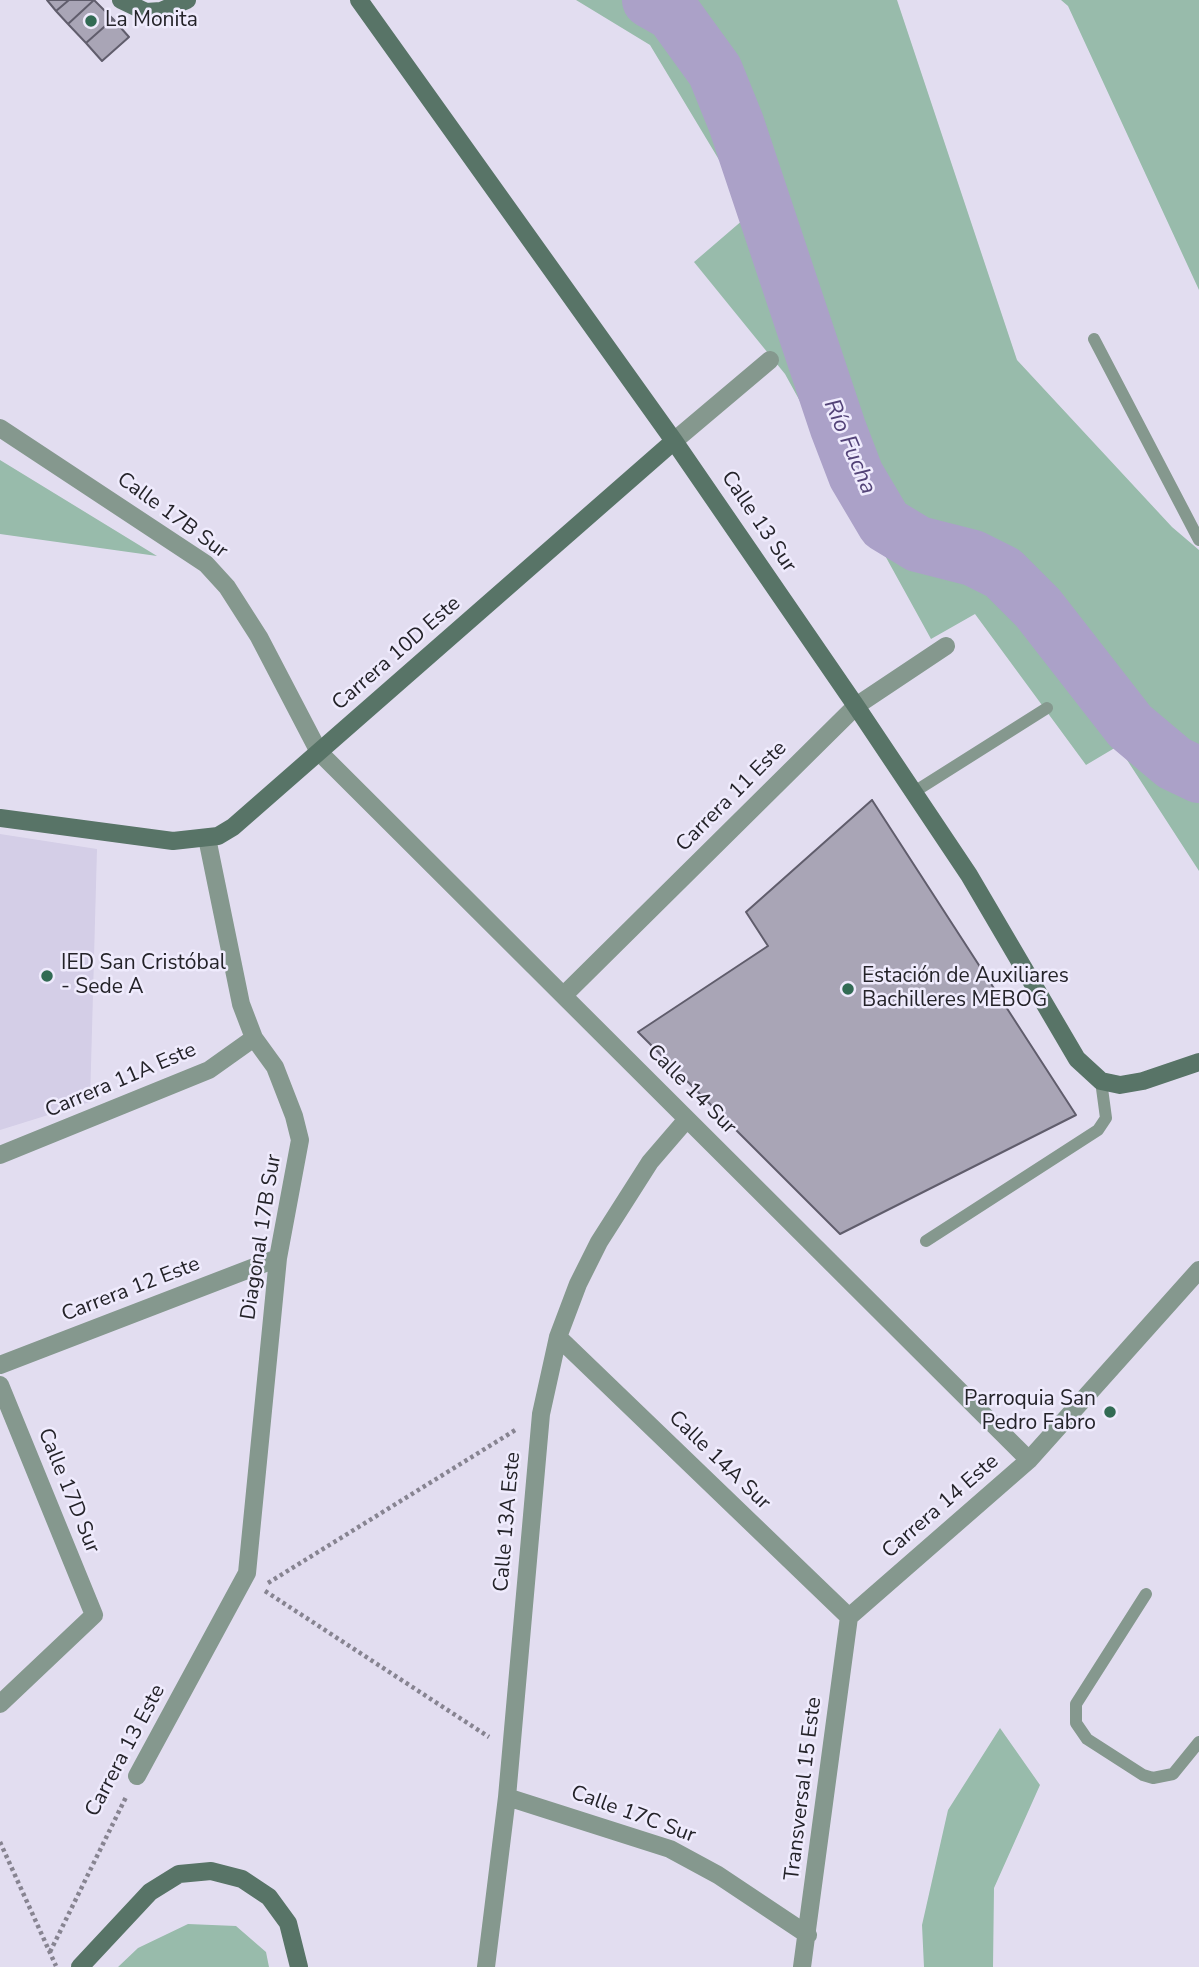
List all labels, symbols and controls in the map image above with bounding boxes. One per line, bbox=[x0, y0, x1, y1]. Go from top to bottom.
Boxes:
place label: La Monita bbox=[105, 8, 198, 34]
marker: La Monita bbox=[83, 13, 99, 29]
water label: Río Fucha bbox=[817, 395, 881, 499]
street label: Calle 17B Sur bbox=[112, 467, 232, 565]
street label: Calle 13 Sur bbox=[715, 467, 801, 577]
street label: Carrera 10D Este bbox=[328, 591, 466, 717]
street label: Carrera 11 Este bbox=[671, 736, 793, 858]
place label: IED San Cristóbal - Sede A bbox=[61, 951, 226, 1001]
place label: Estación de Auxiliares Bachilleres MEBOG bbox=[862, 964, 1069, 1014]
marker: IED San Cristóbal - Sede A bbox=[39, 968, 55, 984]
marker: Estación de Auxiliares Bachilleres MEBOG bbox=[840, 981, 856, 997]
street label: Carrera 11A Este bbox=[42, 1038, 200, 1124]
street label: Calle 14 Sur bbox=[641, 1040, 741, 1140]
street label: Diagonal 17B Sur bbox=[236, 1152, 288, 1322]
street label: Carrera 12 Este bbox=[58, 1252, 204, 1328]
place label: Parroquia San Pedro Fabro bbox=[964, 1387, 1096, 1437]
marker: Parroquia San Pedro Fabro bbox=[1102, 1404, 1118, 1420]
street label: Calle 14A Sur bbox=[663, 1406, 775, 1516]
street label: Calle 17D Sur bbox=[32, 1425, 104, 1557]
street label: Carrera 14 Este bbox=[878, 1450, 1004, 1564]
street label: Calle 13A Este bbox=[489, 1451, 527, 1593]
street label: Carrera 13 Este bbox=[81, 1681, 171, 1821]
street label: Transversal 15 Este bbox=[780, 1696, 828, 1882]
street label: Calle 17C Sur bbox=[567, 1781, 699, 1849]

